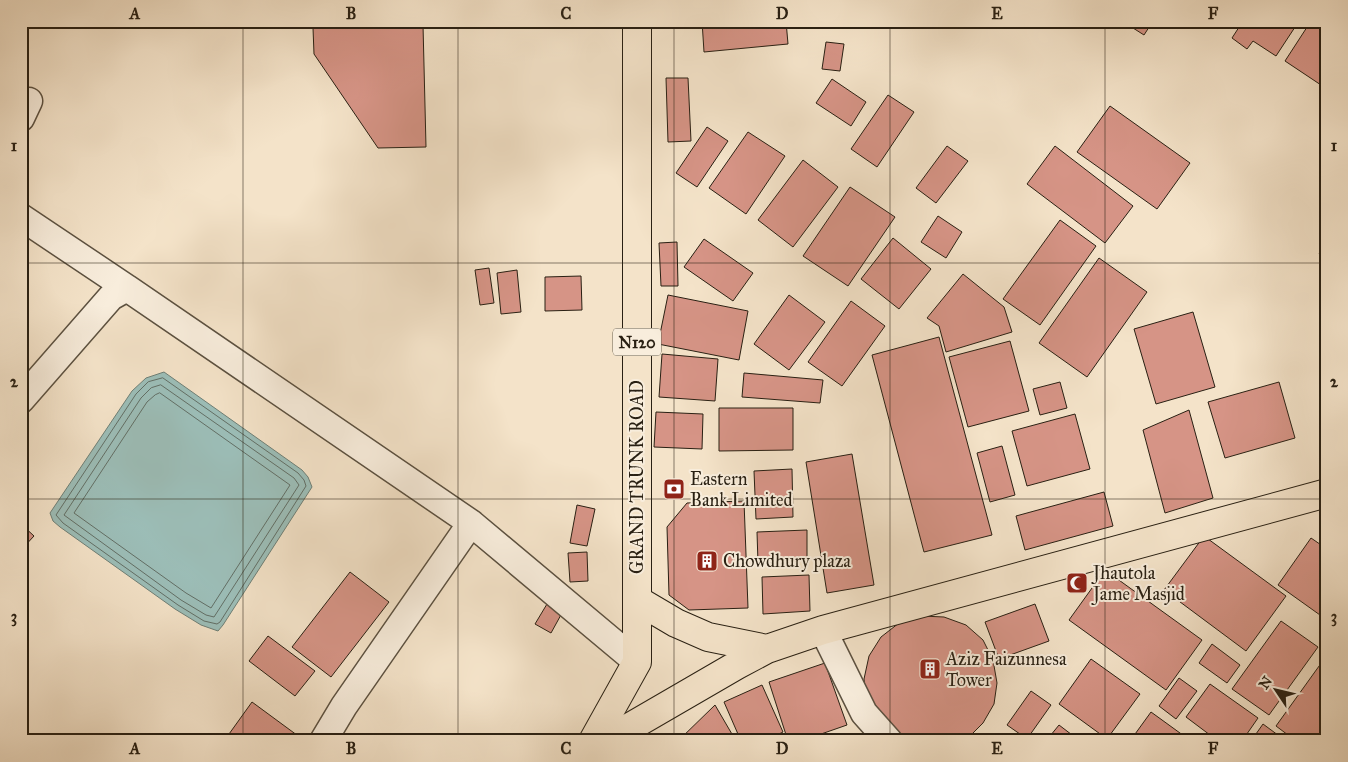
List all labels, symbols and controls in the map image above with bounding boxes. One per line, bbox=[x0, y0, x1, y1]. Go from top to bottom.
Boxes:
text: A bbox=[129, 4, 141, 23]
text: B bbox=[346, 4, 356, 23]
text: C bbox=[561, 4, 572, 23]
text: D bbox=[776, 4, 789, 23]
text: E bbox=[991, 4, 1003, 23]
text: F bbox=[1208, 4, 1219, 23]
text: 1 bbox=[11, 136, 18, 155]
text: 1 bbox=[1331, 136, 1338, 155]
road number: N120 bbox=[613, 328, 661, 356]
text: 2 bbox=[10, 372, 19, 391]
text: 2 bbox=[1330, 372, 1339, 391]
street label: GRAND TRUNK ROAD bbox=[626, 380, 648, 574]
place label: Eastern Bank Limited bbox=[690, 468, 793, 511]
bank icon: Eastern Bank Limited bbox=[662, 477, 686, 501]
building icon: Chowdhury plaza bbox=[695, 549, 719, 573]
place label: Chowdhury plaza bbox=[723, 550, 851, 572]
place label: Jhautola Jame Masjid bbox=[1091, 562, 1185, 606]
mosque icon: Jhautola Jame Masjid bbox=[1065, 571, 1089, 595]
text: 3 bbox=[11, 607, 17, 627]
text: 3 bbox=[1331, 607, 1337, 627]
place label: Aziz Faizunnesa Tower bbox=[945, 648, 1067, 691]
building icon: Aziz Faizunnesa Tower bbox=[918, 657, 942, 681]
north arrow bbox=[1250, 664, 1300, 714]
text: N bbox=[1255, 673, 1276, 693]
text: A bbox=[129, 739, 141, 758]
text: B bbox=[346, 739, 356, 758]
text: C bbox=[561, 739, 572, 758]
text: D bbox=[776, 739, 789, 758]
text: E bbox=[991, 739, 1003, 758]
text: F bbox=[1208, 739, 1219, 758]

